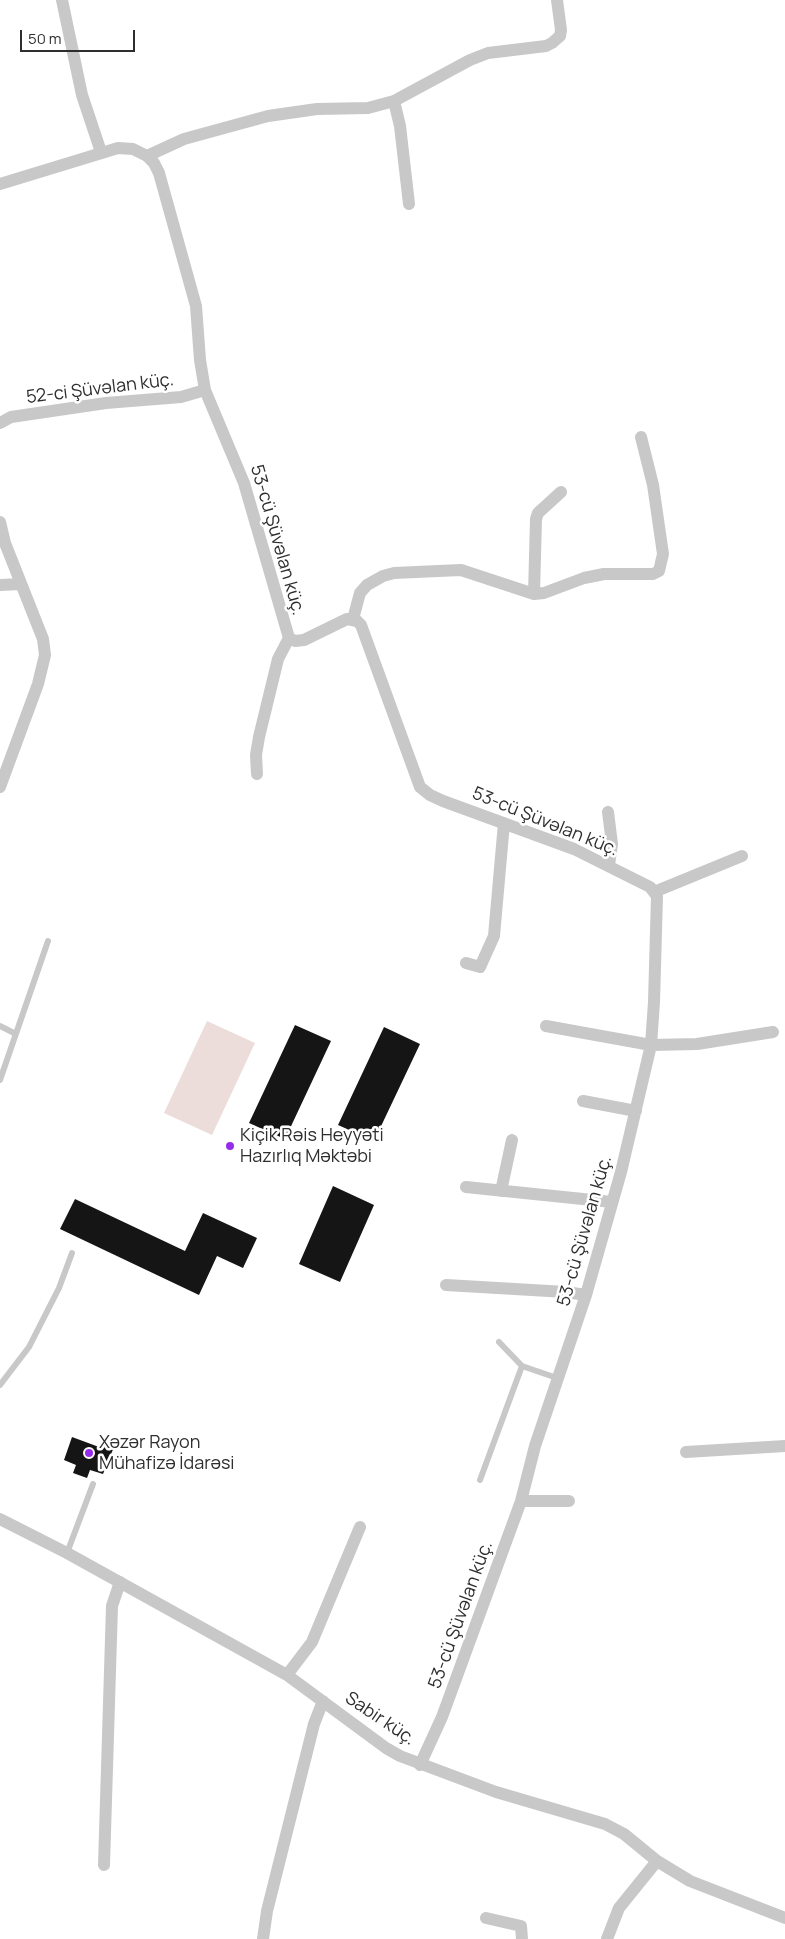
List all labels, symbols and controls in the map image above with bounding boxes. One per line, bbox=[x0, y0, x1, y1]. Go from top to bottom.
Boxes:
scale bar bbox=[22, 20, 138, 52]
text: 50 m bbox=[28, 28, 62, 49]
street label: 52-ci Şüvəlan küç. bbox=[25, 369, 175, 409]
street label: 53-cü Şüvəlan küç. bbox=[245, 462, 309, 618]
street label: 53-cü Şüvəlan küç. bbox=[469, 783, 621, 861]
place label: Kiçik Rəis Heyyəti Hazırlıq Məktəbi bbox=[240, 1125, 384, 1168]
marker: Kiçik Rəis Heyyəti Hazırlıq Məktəbi bbox=[224, 1140, 236, 1152]
street label: 53-cü Şüvəlan küç. bbox=[553, 1153, 617, 1309]
place label: Xəzər Rayon Mühafizə İdarəsi bbox=[99, 1432, 235, 1475]
marker: Xəzər Rayon Mühafizə İdarəsi bbox=[83, 1447, 95, 1459]
street label: 53-cü Şüvəlan küç. bbox=[424, 1538, 498, 1692]
street label: Sabir küç. bbox=[341, 1688, 419, 1750]

